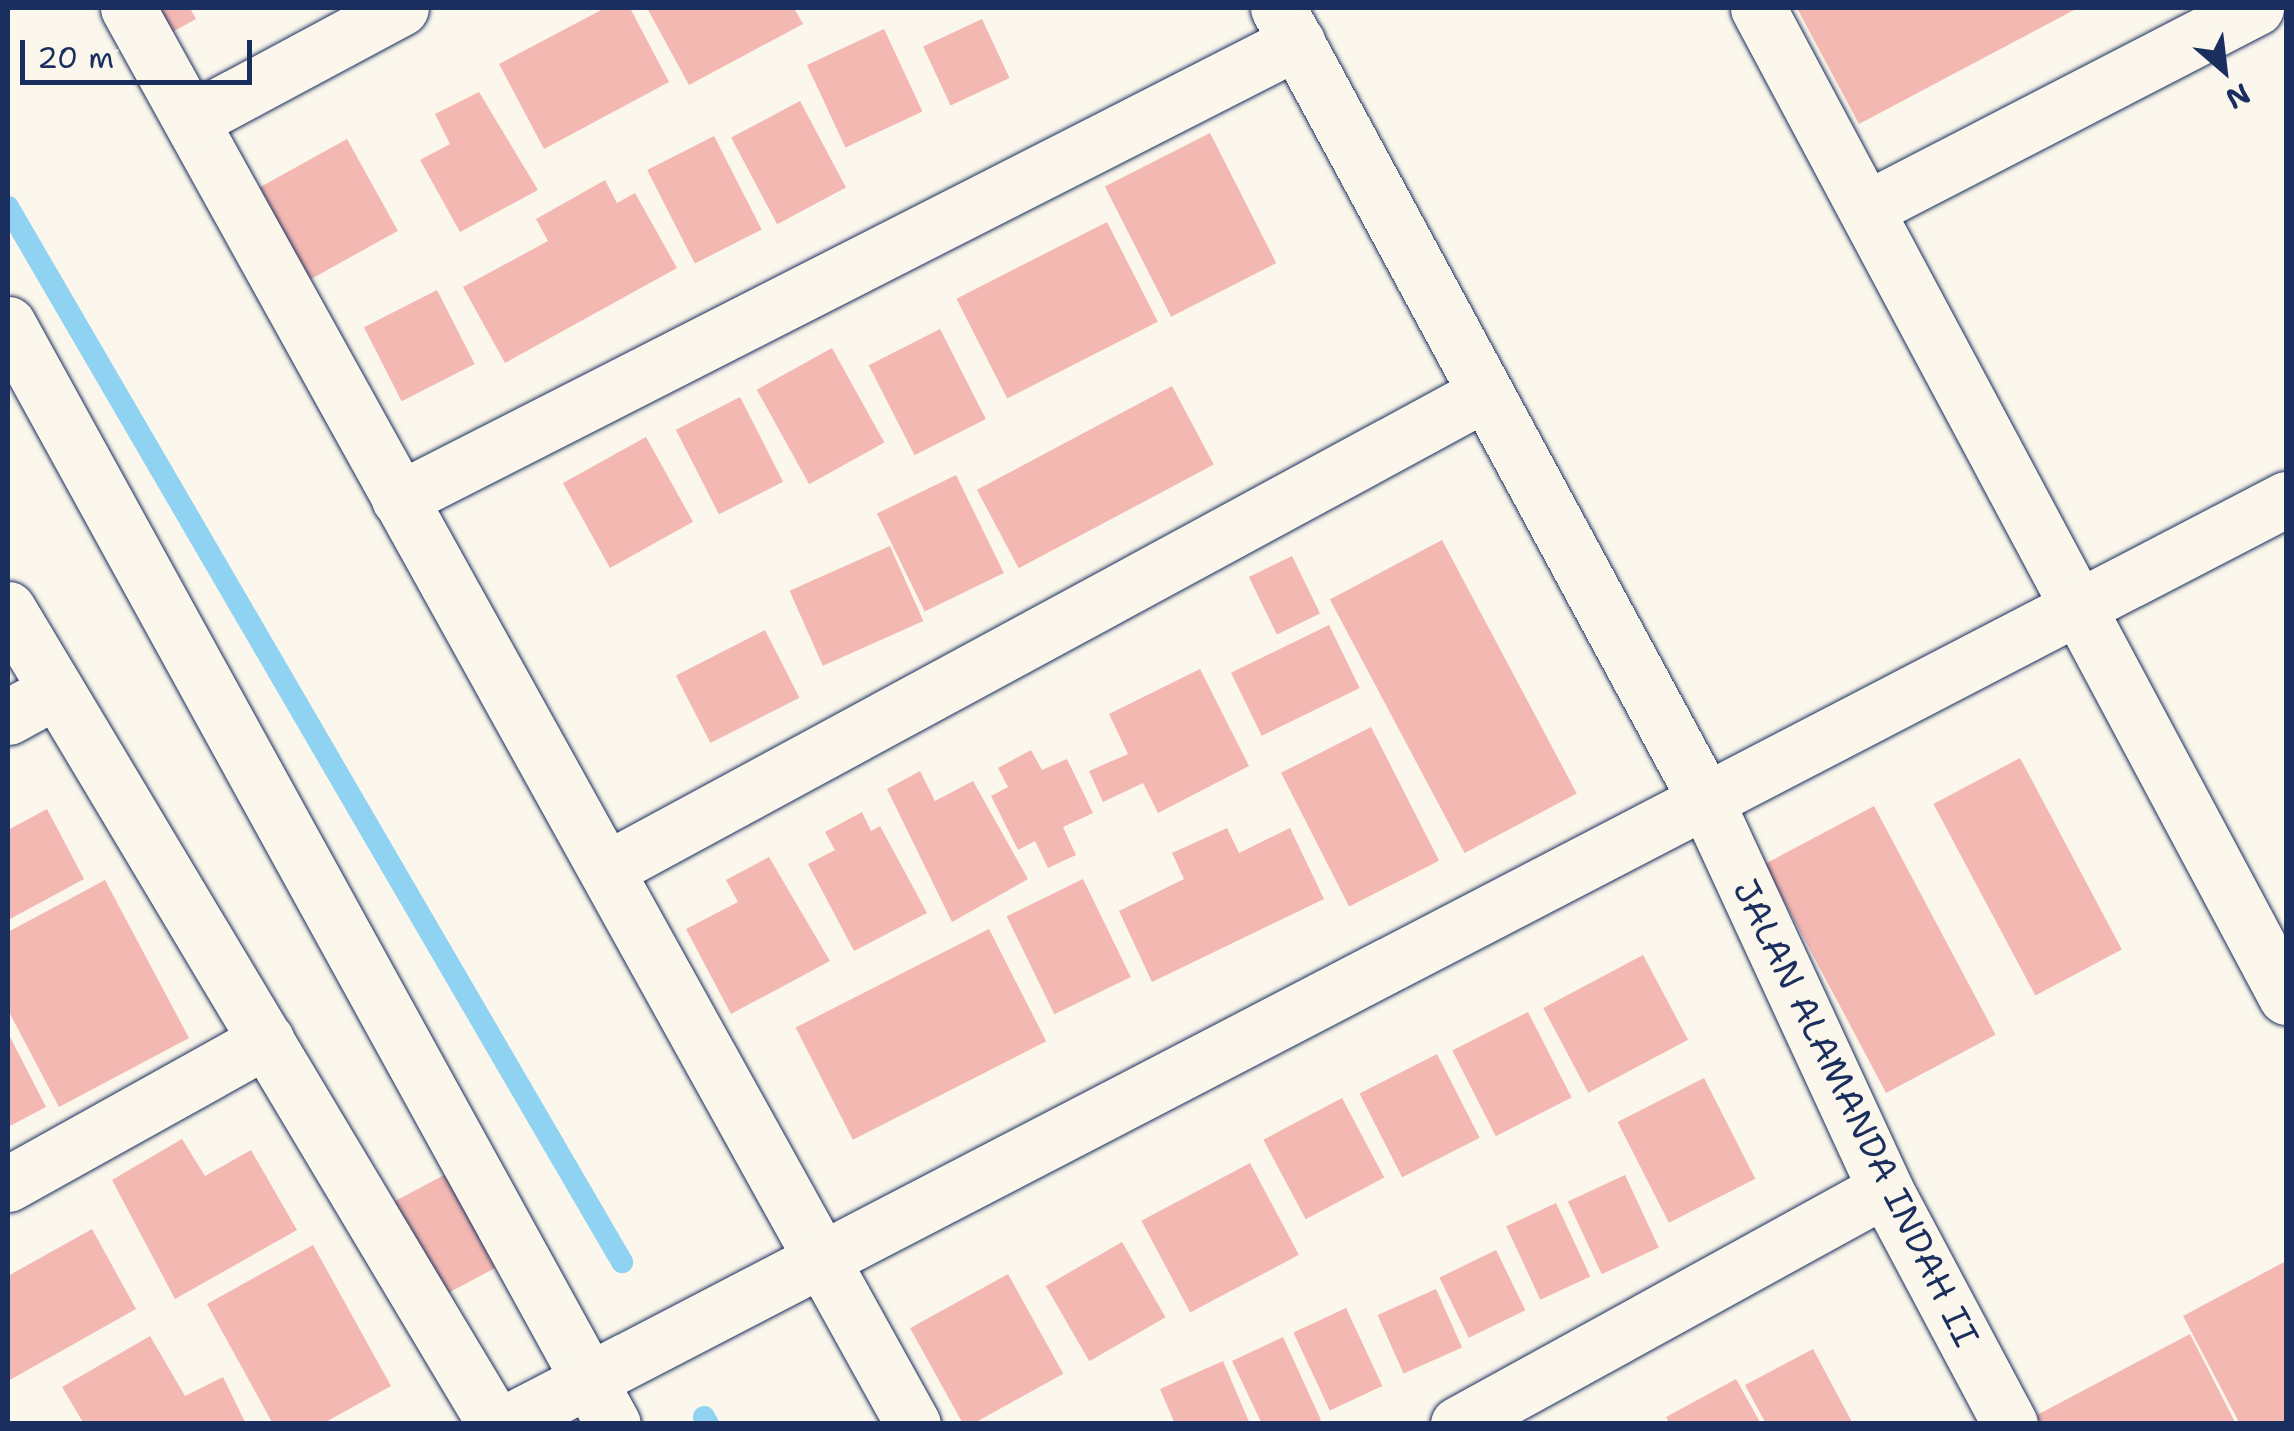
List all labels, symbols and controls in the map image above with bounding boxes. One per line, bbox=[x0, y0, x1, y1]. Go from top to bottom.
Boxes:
scale bar bbox=[25, 20, 258, 82]
north arrow bbox=[2174, 20, 2274, 120]
text: 20 m bbox=[37, 37, 114, 78]
text: N bbox=[2219, 75, 2257, 118]
street label: JALAN ALAMANDA INDAH II bbox=[1724, 873, 1988, 1353]

